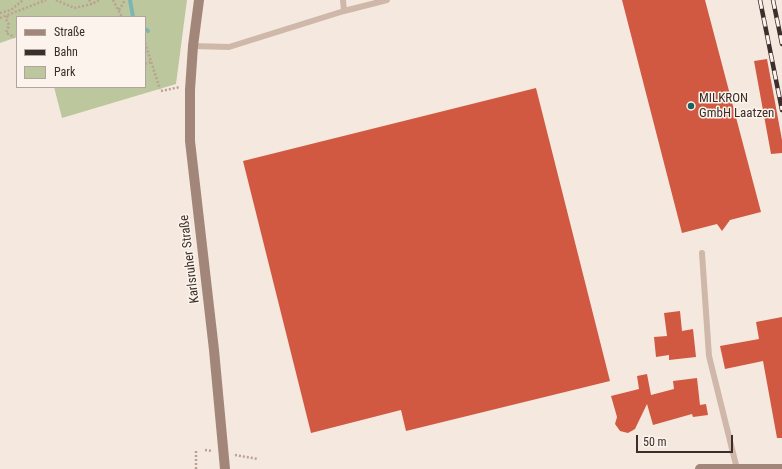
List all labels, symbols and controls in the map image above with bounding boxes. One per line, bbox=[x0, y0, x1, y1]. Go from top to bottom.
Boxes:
legend bbox=[16, 16, 146, 88]
text: Straße bbox=[54, 25, 85, 39]
text: Bahn bbox=[54, 45, 78, 59]
text: Park bbox=[54, 65, 75, 79]
place label: MILKRON GmbH Laatzen bbox=[699, 91, 774, 122]
marker: MILKRON GmbH Laatzen bbox=[686, 101, 696, 111]
street label: Karlsruher Straße bbox=[177, 214, 203, 304]
scale bar bbox=[638, 427, 735, 453]
text: 50 m bbox=[643, 435, 667, 449]

